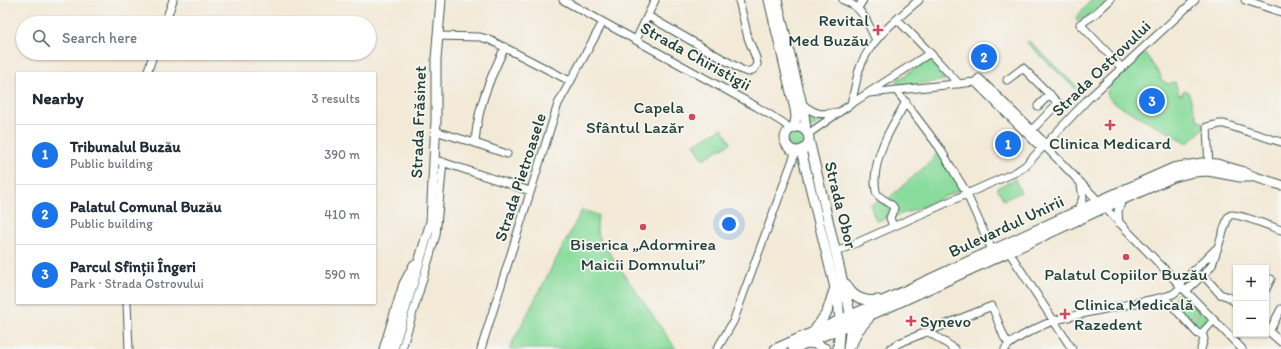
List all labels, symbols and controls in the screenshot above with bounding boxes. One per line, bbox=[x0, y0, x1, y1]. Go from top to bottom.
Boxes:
place label: Revital Med Buzău bbox=[788, 10, 870, 50]
search box bbox=[16, 16, 376, 60]
street label: Strada Ostrovului bbox=[1047, 16, 1155, 120]
street label: Strada Chiristigii bbox=[637, 17, 755, 95]
marker: Revital Med Buzău bbox=[872, 24, 884, 36]
icon: search bbox=[30, 27, 52, 49]
text: Search here bbox=[62, 29, 137, 47]
pin: 2 bbox=[971, 42, 997, 72]
street label: Strada Frăsinet bbox=[406, 65, 430, 179]
pin: 3 bbox=[1139, 86, 1165, 116]
text: Nearby bbox=[32, 88, 84, 108]
text: 3 results bbox=[311, 91, 360, 106]
place label: Capela Sfântul Lazăr bbox=[586, 97, 684, 137]
street label: Strada Pietroasele bbox=[490, 110, 550, 244]
marker: Capela Sfântul Lazăr bbox=[687, 112, 697, 122]
marker: Clinica Medicard bbox=[1104, 119, 1116, 131]
pin: 1 bbox=[995, 129, 1021, 159]
place label: Clinica Medicard bbox=[1049, 133, 1172, 153]
text: Tribunalul Buzău bbox=[70, 138, 181, 156]
text: 1 bbox=[42, 147, 48, 162]
text: 390 m bbox=[324, 147, 360, 162]
text: Public building bbox=[70, 156, 153, 171]
street label: Strada Obor bbox=[821, 159, 862, 251]
street label: Bulevardul Unirii bbox=[945, 191, 1067, 261]
text: Palatul Comunal Buzău bbox=[70, 198, 222, 216]
text: 2 bbox=[42, 207, 48, 222]
text: 410 m bbox=[324, 207, 360, 222]
your location bbox=[719, 214, 739, 234]
text: Public building bbox=[70, 216, 153, 231]
marker: Biserica „Adormirea Maicii Domnului” bbox=[638, 222, 648, 232]
place label: Biserica „Adormirea Maicii Domnului” bbox=[570, 234, 716, 274]
marker: Palatul Copiilor Buzău bbox=[1121, 252, 1131, 262]
text: Parcul Sfinții Îngeri bbox=[70, 258, 196, 276]
place label: Palatul Copiilor Buzău bbox=[1044, 264, 1208, 284]
map controls bbox=[1233, 265, 1269, 337]
button: + bbox=[1233, 265, 1269, 301]
text: 3 bbox=[41, 267, 49, 282]
text: 590 m bbox=[325, 267, 360, 282]
text: Park · Strada Ostrovului bbox=[70, 276, 204, 291]
place label: Clinica Medicală Razedent bbox=[1074, 294, 1194, 334]
button: − bbox=[1233, 301, 1269, 337]
marker: Clinica Medicală Razedent bbox=[1059, 308, 1071, 320]
place label: Synevo bbox=[920, 311, 971, 331]
marker: Synevo bbox=[905, 315, 917, 327]

